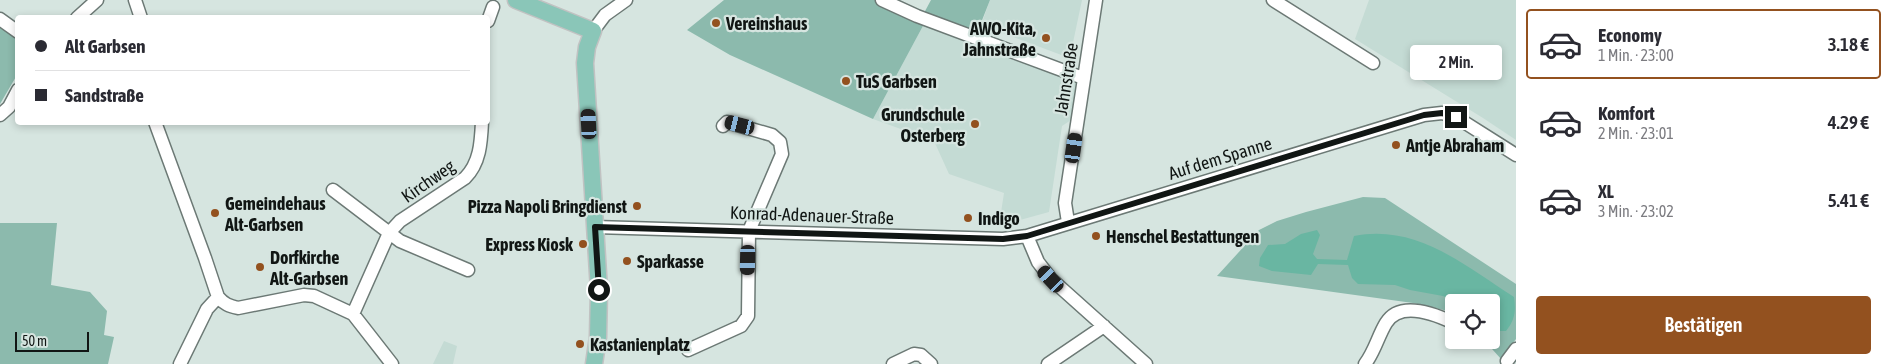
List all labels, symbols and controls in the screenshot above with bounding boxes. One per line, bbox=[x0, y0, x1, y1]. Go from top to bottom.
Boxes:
place label: Vereinshaus bbox=[725, 13, 808, 34]
marker: Vereinshaus bbox=[710, 17, 722, 29]
place label: AWO-Kita, Jahnstraße bbox=[962, 18, 1036, 60]
icon: car bbox=[1538, 22, 1583, 67]
text: Economy bbox=[1598, 24, 1662, 46]
marker: AWO-Kita, Jahnstraße bbox=[1040, 32, 1052, 44]
text: 3.18 € bbox=[1828, 33, 1869, 55]
text: Alt Garbsen bbox=[65, 35, 145, 57]
street label: Jahnstraße bbox=[1050, 41, 1082, 117]
callout: 2 Min. bbox=[1410, 44, 1502, 80]
text: 1 Min. · 23:00 bbox=[1598, 46, 1674, 64]
text: 2 Min. bbox=[1439, 53, 1473, 71]
place label: TuS Garbsen bbox=[856, 71, 937, 92]
marker: TuS Garbsen bbox=[840, 75, 852, 87]
text: Sandstraße bbox=[65, 84, 144, 106]
icon: car bbox=[1538, 100, 1583, 145]
text: Komfort bbox=[1598, 102, 1655, 124]
place label: Grundschule Osterberg bbox=[881, 104, 965, 146]
route end bbox=[1445, 106, 1467, 128]
car bbox=[580, 109, 597, 139]
text: 4.29 € bbox=[1828, 111, 1869, 133]
car bbox=[723, 114, 756, 136]
marker: Grundschule Osterberg bbox=[969, 118, 981, 130]
text: 2 Min. · 23:01 bbox=[1598, 124, 1674, 142]
car bbox=[1064, 132, 1083, 164]
street label: Auf dem Spanne bbox=[1166, 132, 1274, 184]
place label: Antje Abraham bbox=[1405, 135, 1504, 156]
marker: Antje Abraham bbox=[1390, 139, 1402, 151]
street label: Kirchweg bbox=[397, 155, 459, 207]
icon: car bbox=[1538, 178, 1583, 223]
text: XL bbox=[1598, 180, 1614, 202]
text: 5.41 € bbox=[1828, 189, 1869, 211]
place label: Gemeindehaus Alt-Garbsen bbox=[224, 193, 326, 235]
place label: Pizza Napoli Bringdienst bbox=[468, 196, 628, 217]
marker: Pizza Napoli Bringdienst bbox=[631, 200, 643, 212]
street label: Konrad-Adenauer-Straße bbox=[730, 202, 894, 228]
text: 3 Min. · 23:02 bbox=[1598, 202, 1674, 220]
marker: Gemeindehaus Alt-Garbsen bbox=[209, 207, 221, 219]
place label: Indigo bbox=[978, 208, 1020, 229]
marker: Indigo bbox=[962, 212, 974, 224]
place label: Henschel Bestattungen bbox=[1106, 226, 1259, 247]
marker: Henschel Bestattungen bbox=[1090, 230, 1102, 242]
place label: Express Kiosk bbox=[485, 234, 574, 255]
marker: Express Kiosk bbox=[577, 238, 589, 250]
car bbox=[740, 245, 755, 275]
place label: Dorfkirche Alt-Garbsen bbox=[269, 247, 349, 289]
place label: Sparkasse bbox=[637, 251, 704, 272]
marker: Sparkasse bbox=[621, 255, 633, 267]
marker: Dorfkirche Alt-Garbsen bbox=[254, 261, 266, 273]
car bbox=[1035, 263, 1066, 295]
route start bbox=[588, 279, 610, 301]
map controls bbox=[1445, 294, 1500, 349]
button: locate bbox=[1445, 294, 1500, 349]
button: Bestätigen bbox=[1536, 296, 1871, 354]
scale bar bbox=[15, 329, 89, 352]
text: 50 m bbox=[22, 333, 47, 349]
place label: Kastanienplatz bbox=[590, 334, 690, 355]
marker: Kastanienplatz bbox=[574, 338, 586, 350]

